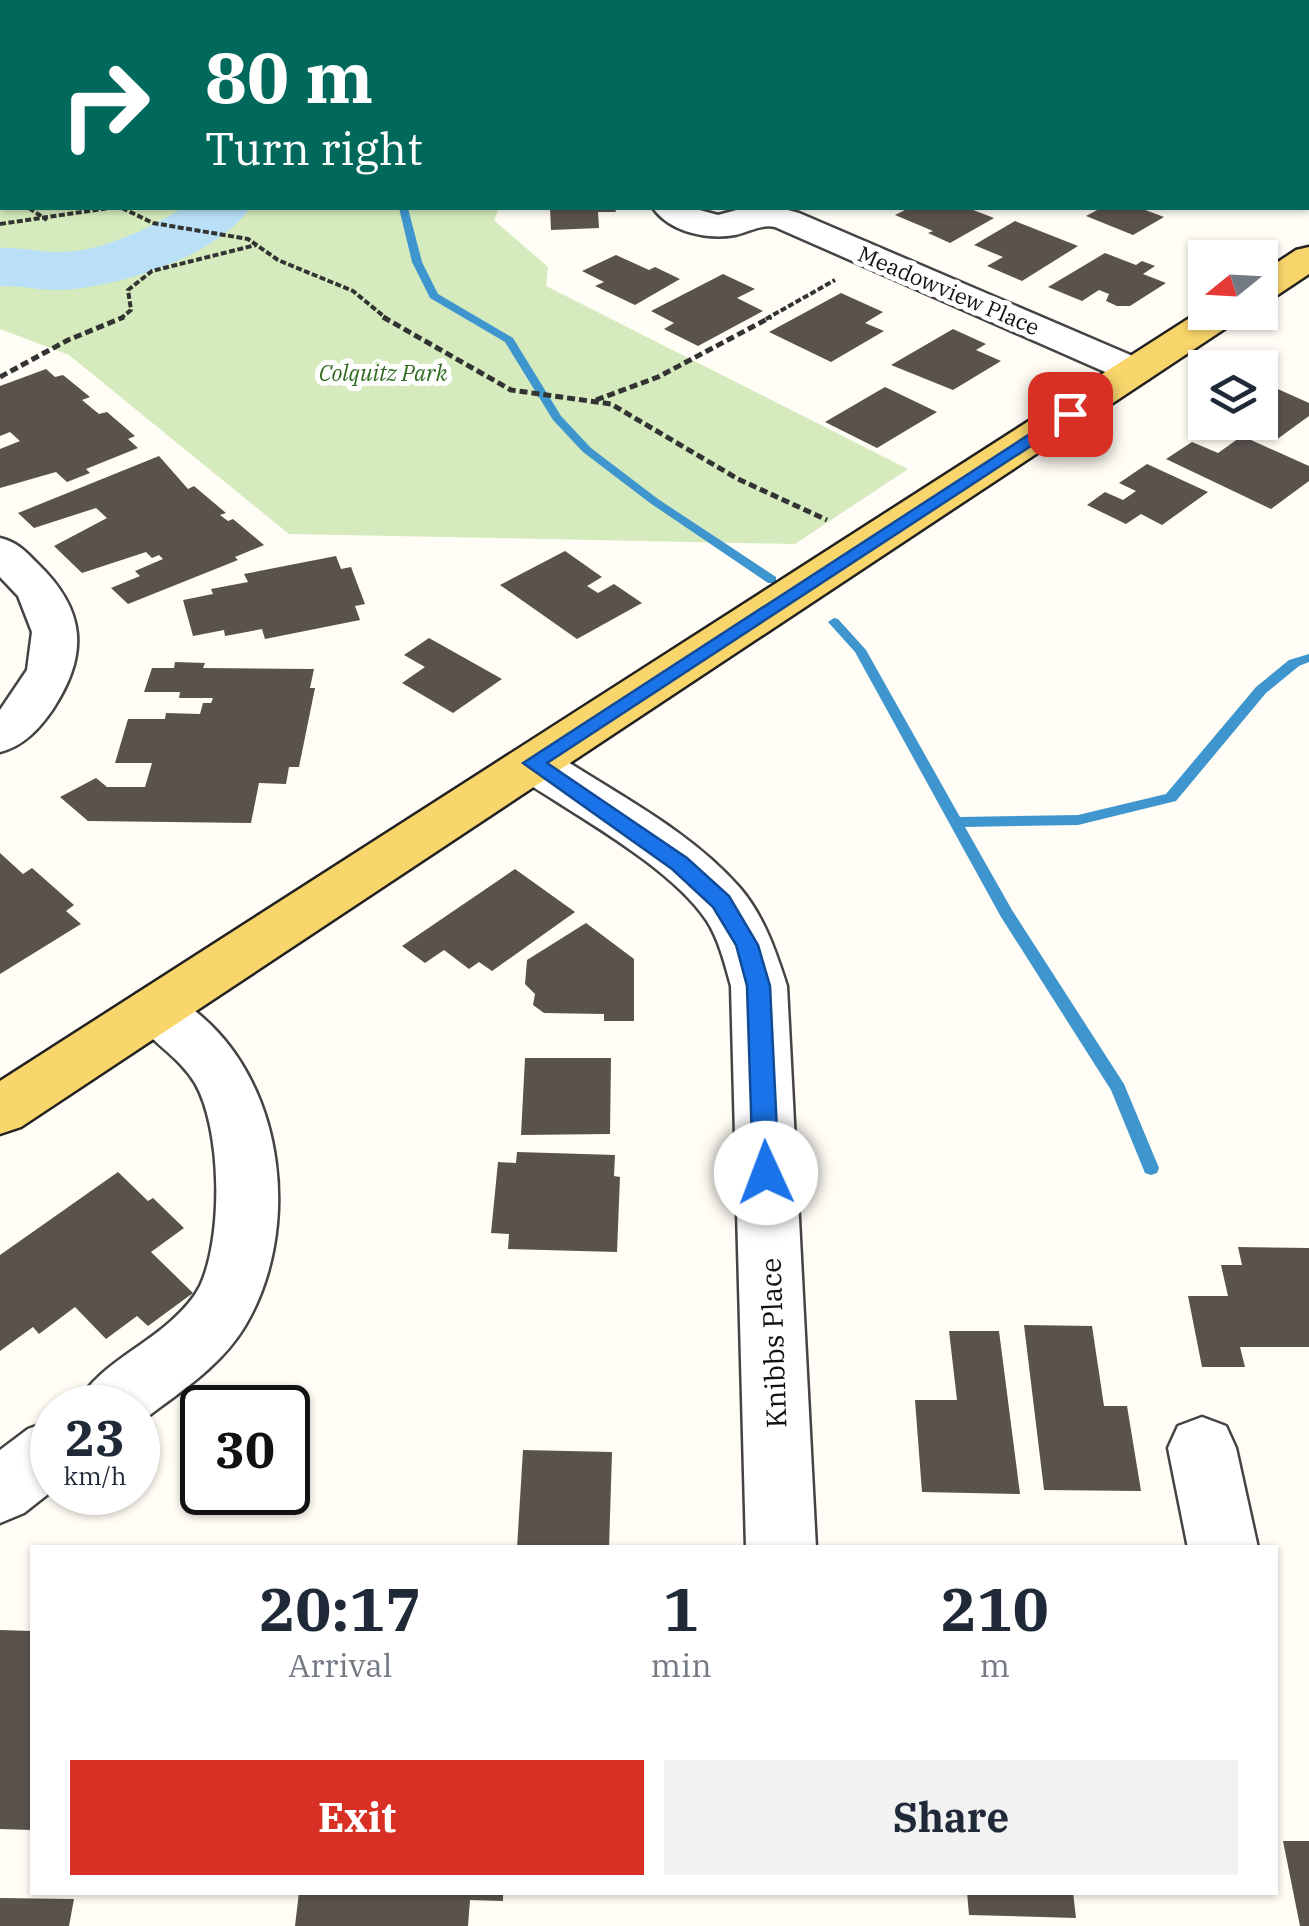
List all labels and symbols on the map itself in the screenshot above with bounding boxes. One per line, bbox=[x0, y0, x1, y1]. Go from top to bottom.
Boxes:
street label: Meadowview Place bbox=[854, 239, 1044, 341]
north arrow bbox=[1188, 240, 1278, 330]
park label: Colquitz Park bbox=[319, 358, 448, 387]
pin bbox=[1028, 372, 1113, 457]
position arrow bbox=[714, 1121, 818, 1225]
street label: Knibbs Place bbox=[752, 1257, 794, 1429]
speed limit sign: 30 bbox=[180, 1385, 310, 1515]

